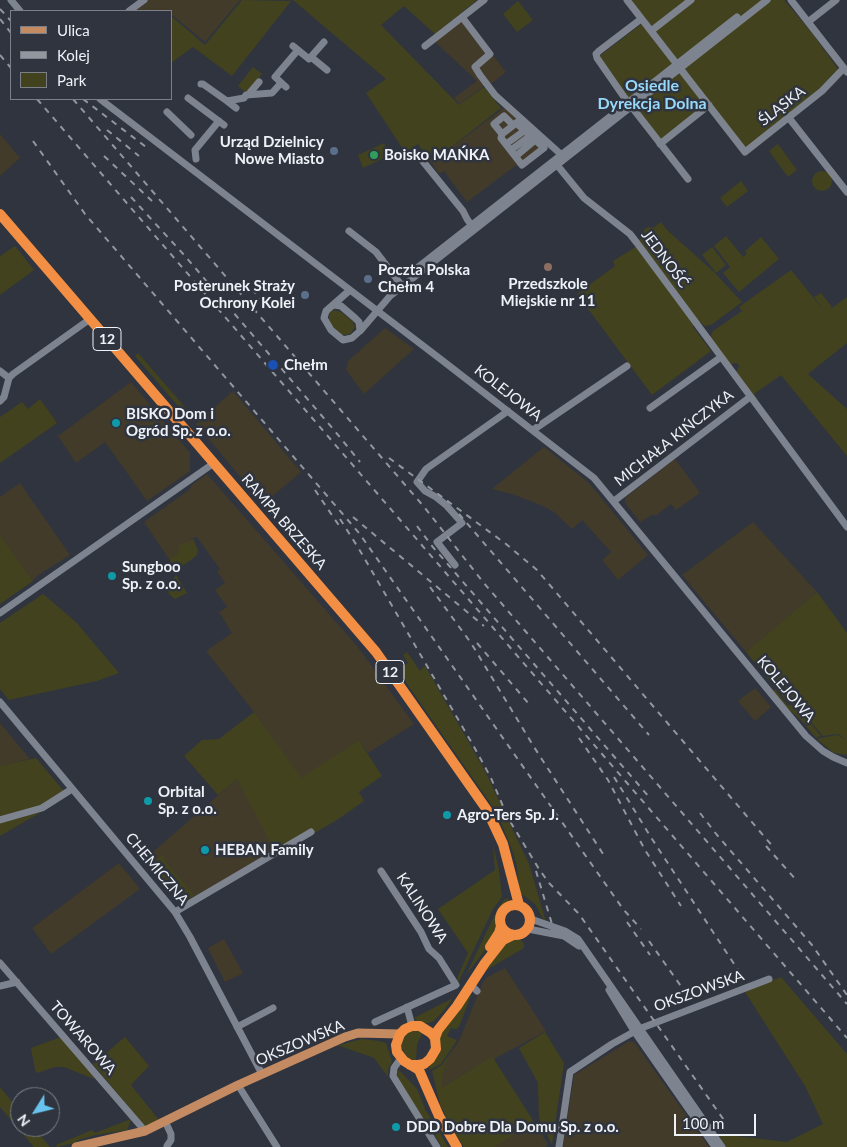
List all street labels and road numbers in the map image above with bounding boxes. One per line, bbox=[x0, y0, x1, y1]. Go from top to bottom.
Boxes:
street label: ŚLĄSKA bbox=[755, 82, 809, 130]
street label: JEDNOŚĆ bbox=[637, 226, 693, 292]
road number: 12 bbox=[93, 328, 121, 350]
street label: KOLEJOWA bbox=[471, 361, 545, 425]
street label: MICHAŁA KIŃCZYKA bbox=[611, 386, 737, 490]
street label: RAMPA BRZESKA bbox=[238, 471, 330, 573]
street label: KOLEJOWA bbox=[753, 652, 819, 726]
road number: 12 bbox=[376, 660, 404, 684]
street label: CHEMICZNA bbox=[122, 829, 192, 909]
street label: KALINOWA bbox=[393, 869, 451, 947]
street label: OKSZOWSKA bbox=[652, 966, 746, 1016]
street label: TOWAROWA bbox=[46, 998, 120, 1078]
street label: OKSZOWSKA bbox=[253, 1016, 347, 1070]

